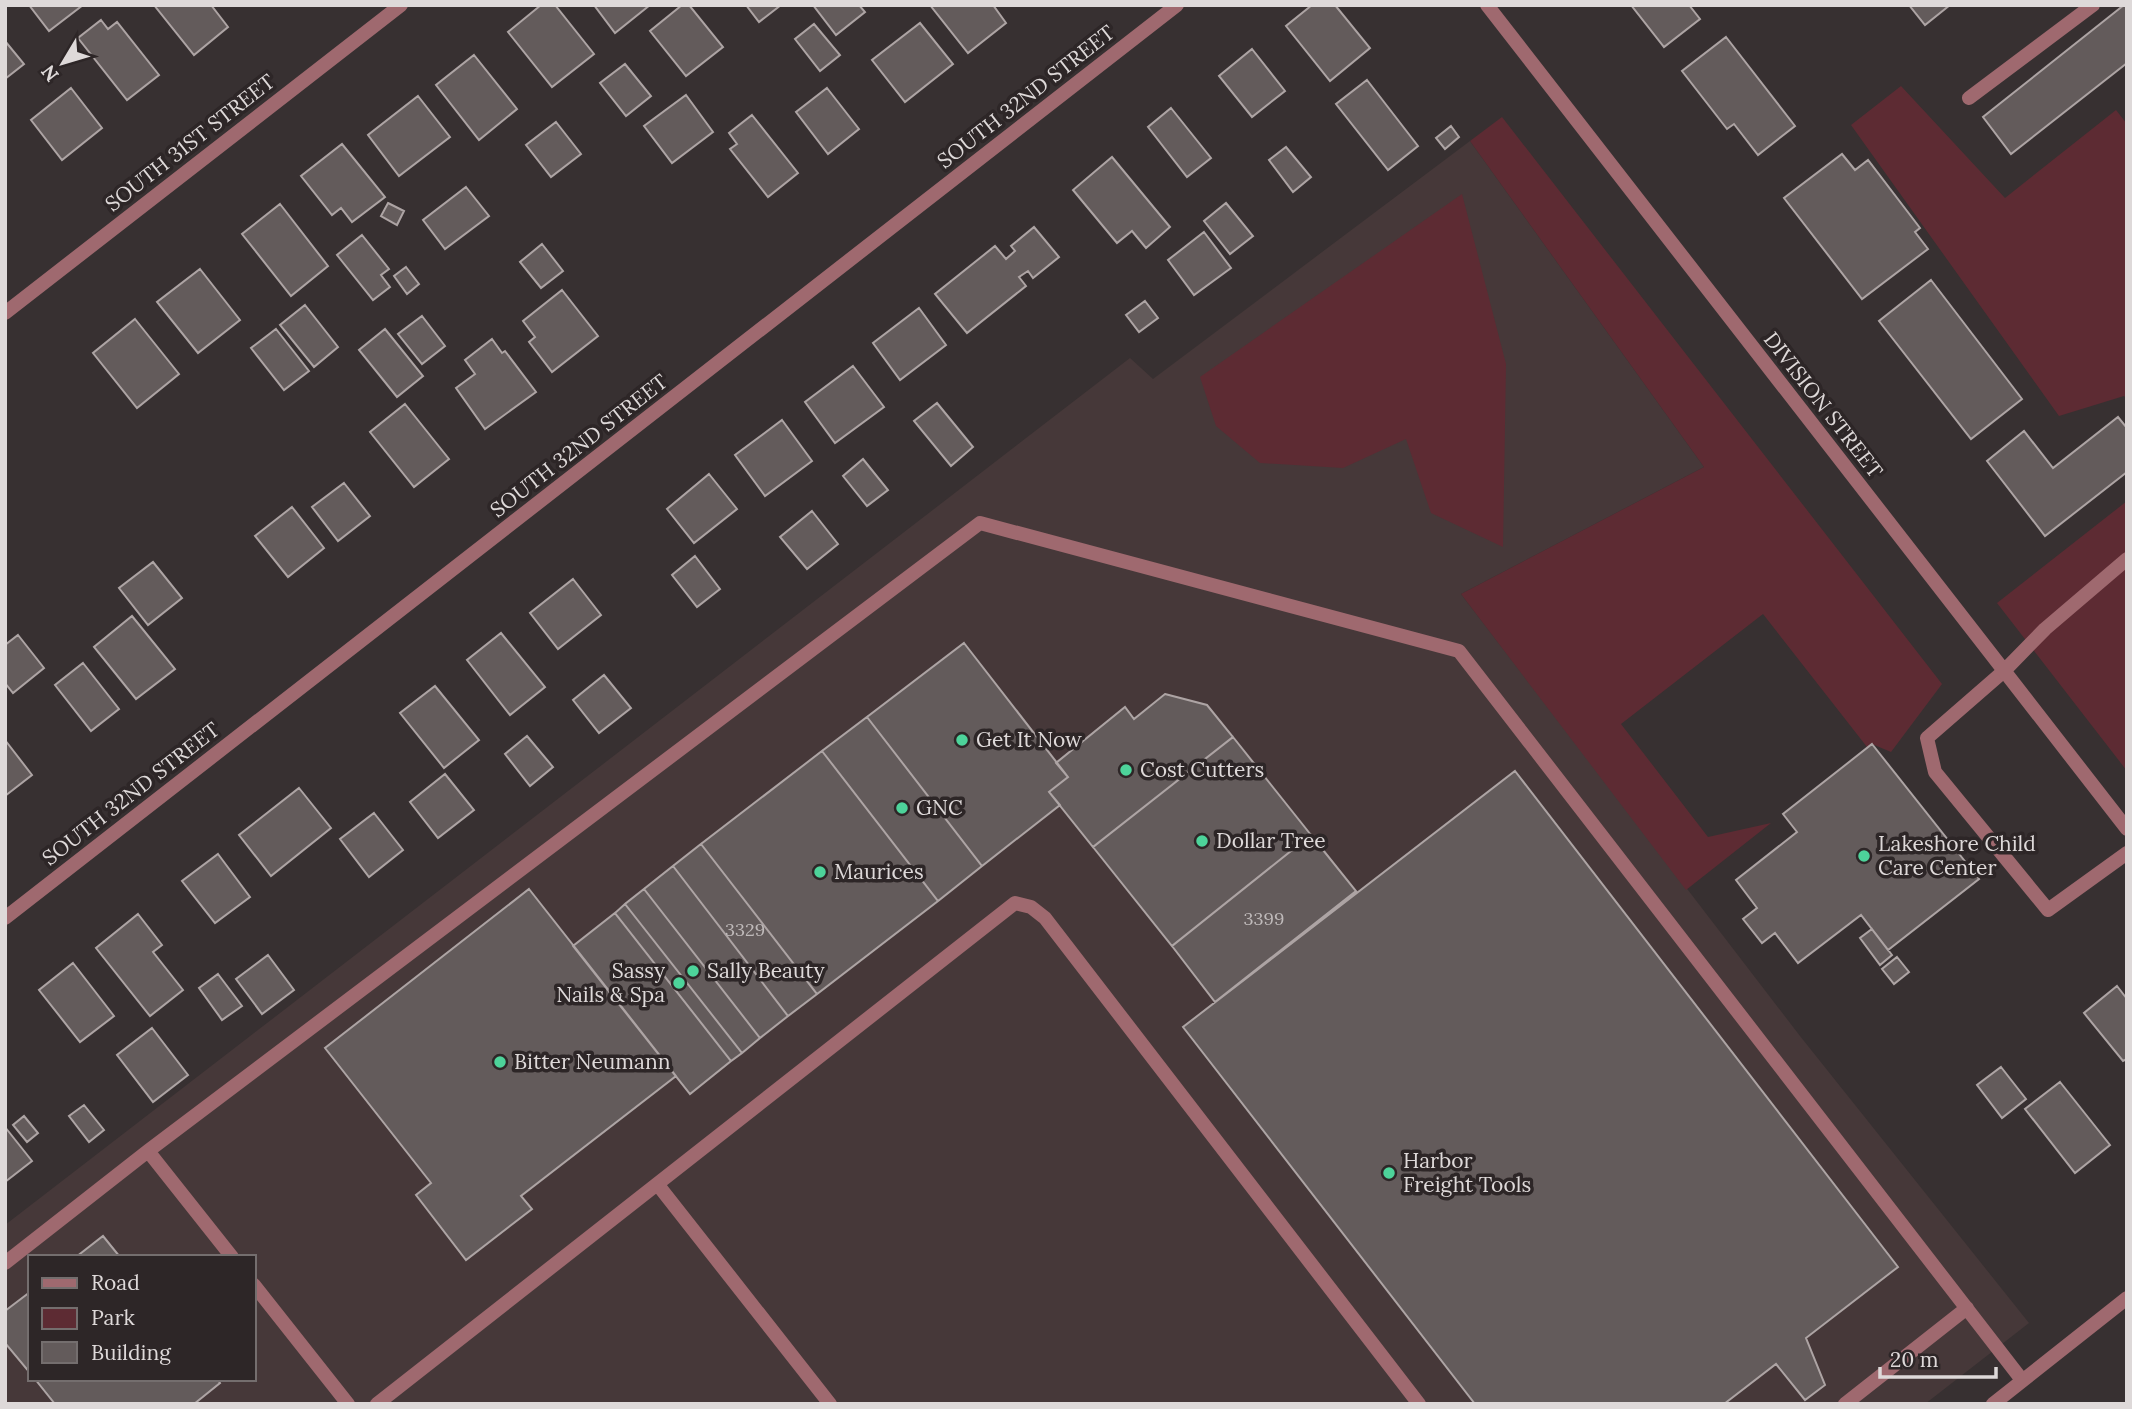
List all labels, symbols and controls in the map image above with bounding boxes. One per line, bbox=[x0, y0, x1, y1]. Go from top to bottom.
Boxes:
street label: SOUTH 32ND STREET bbox=[932, 19, 1120, 174]
north arrow bbox=[28, 28, 98, 98]
text: N bbox=[35, 60, 64, 87]
street label: SOUTH 31ST STREET bbox=[99, 68, 280, 217]
street label: DIVISION STREET bbox=[1758, 326, 1889, 483]
street label: SOUTH 32ND STREET bbox=[485, 368, 673, 523]
street label: SOUTH 32ND STREET bbox=[37, 716, 225, 871]
place label: Get It Now bbox=[976, 726, 1082, 753]
marker: Get It Now bbox=[954, 732, 970, 748]
place label: Cost Cutters bbox=[1140, 756, 1264, 783]
marker: Cost Cutters bbox=[1118, 762, 1134, 778]
place label: GNC bbox=[916, 794, 963, 821]
marker: GNC bbox=[894, 800, 910, 816]
place label: Dollar Tree bbox=[1216, 827, 1326, 854]
place label: Lakeshore Child Care Center bbox=[1878, 830, 2036, 881]
marker: Dollar Tree bbox=[1194, 833, 1210, 849]
marker: Lakeshore Child Care Center bbox=[1856, 848, 1872, 864]
place label: Maurices bbox=[834, 858, 924, 885]
marker: Maurices bbox=[812, 864, 828, 880]
house number: 3399 bbox=[1244, 907, 1284, 930]
house number: 3329 bbox=[725, 918, 765, 941]
place label: Sassy Nails & Spa bbox=[556, 957, 665, 1008]
place label: Sally Beauty bbox=[707, 957, 825, 984]
marker: Sally Beauty bbox=[685, 963, 701, 979]
marker: Sassy Nails & Spa bbox=[671, 975, 687, 991]
place label: Bitter Neumann bbox=[514, 1048, 671, 1075]
marker: Bitter Neumann bbox=[492, 1054, 508, 1070]
place label: Harbor Freight Tools bbox=[1403, 1147, 1531, 1198]
marker: Harbor Freight Tools bbox=[1381, 1165, 1397, 1181]
legend bbox=[28, 1255, 256, 1381]
text: Road bbox=[91, 1269, 140, 1296]
text: Park bbox=[91, 1304, 135, 1331]
scale bar bbox=[1880, 1336, 1996, 1380]
text: Building bbox=[91, 1339, 171, 1366]
text: 20 m bbox=[1890, 1346, 1939, 1373]

